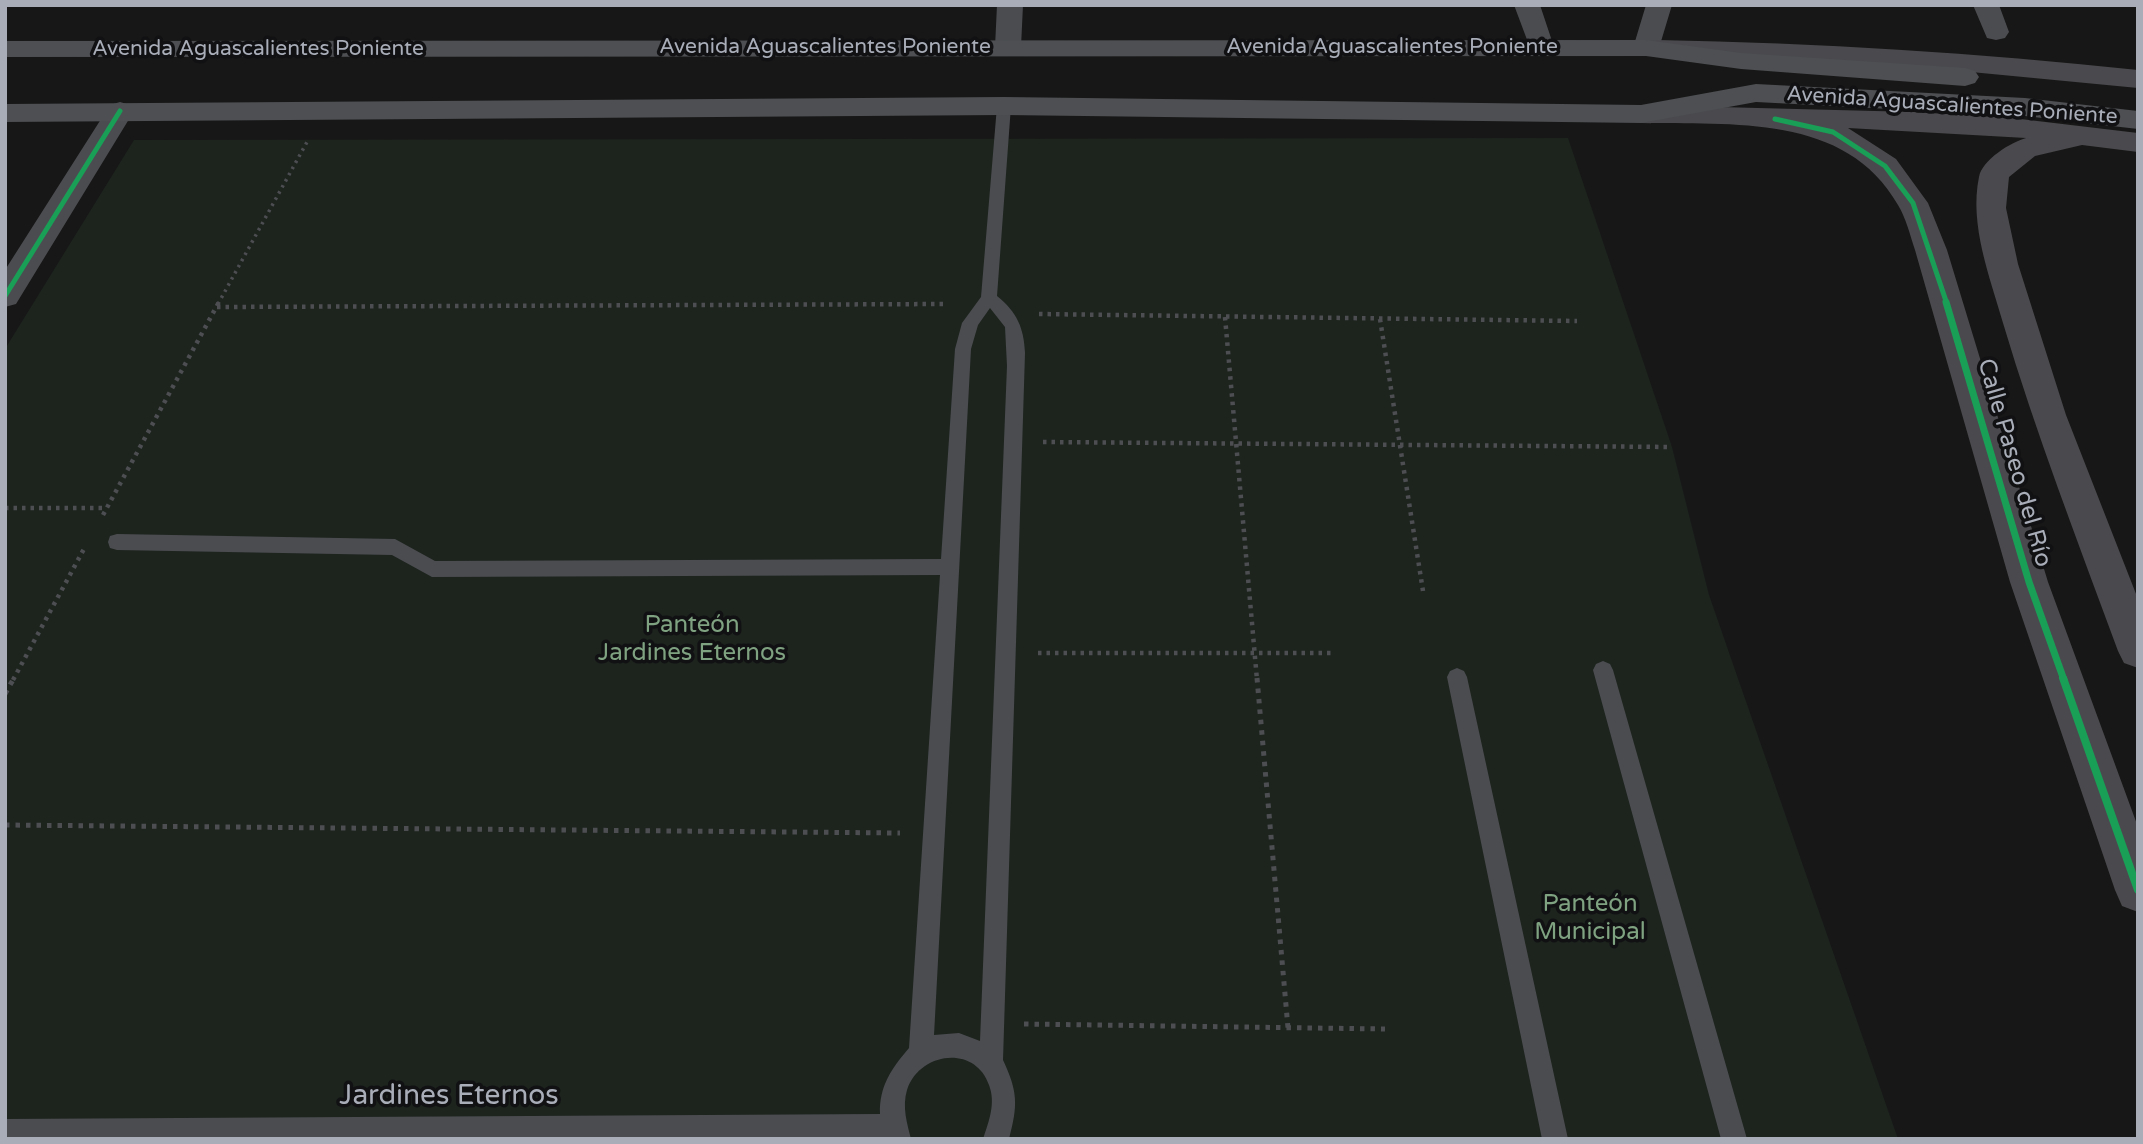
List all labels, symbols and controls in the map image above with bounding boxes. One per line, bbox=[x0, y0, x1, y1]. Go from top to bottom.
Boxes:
street label: Avenida Aguascalientes Poniente bbox=[659, 34, 991, 60]
street label: Avenida Aguascalientes Poniente bbox=[1226, 34, 1558, 60]
street label: Avenida Aguascalientes Poniente bbox=[92, 36, 424, 62]
street label: Avenida Aguascalientes Poniente bbox=[1786, 82, 2118, 130]
street label: Calle Paseo del Río bbox=[1970, 355, 2058, 571]
park label: Panteón Jardines Eternos bbox=[598, 612, 786, 668]
park label: Panteón Municipal bbox=[1534, 891, 1646, 947]
street label: Jardines Eternos bbox=[339, 1080, 559, 1114]

